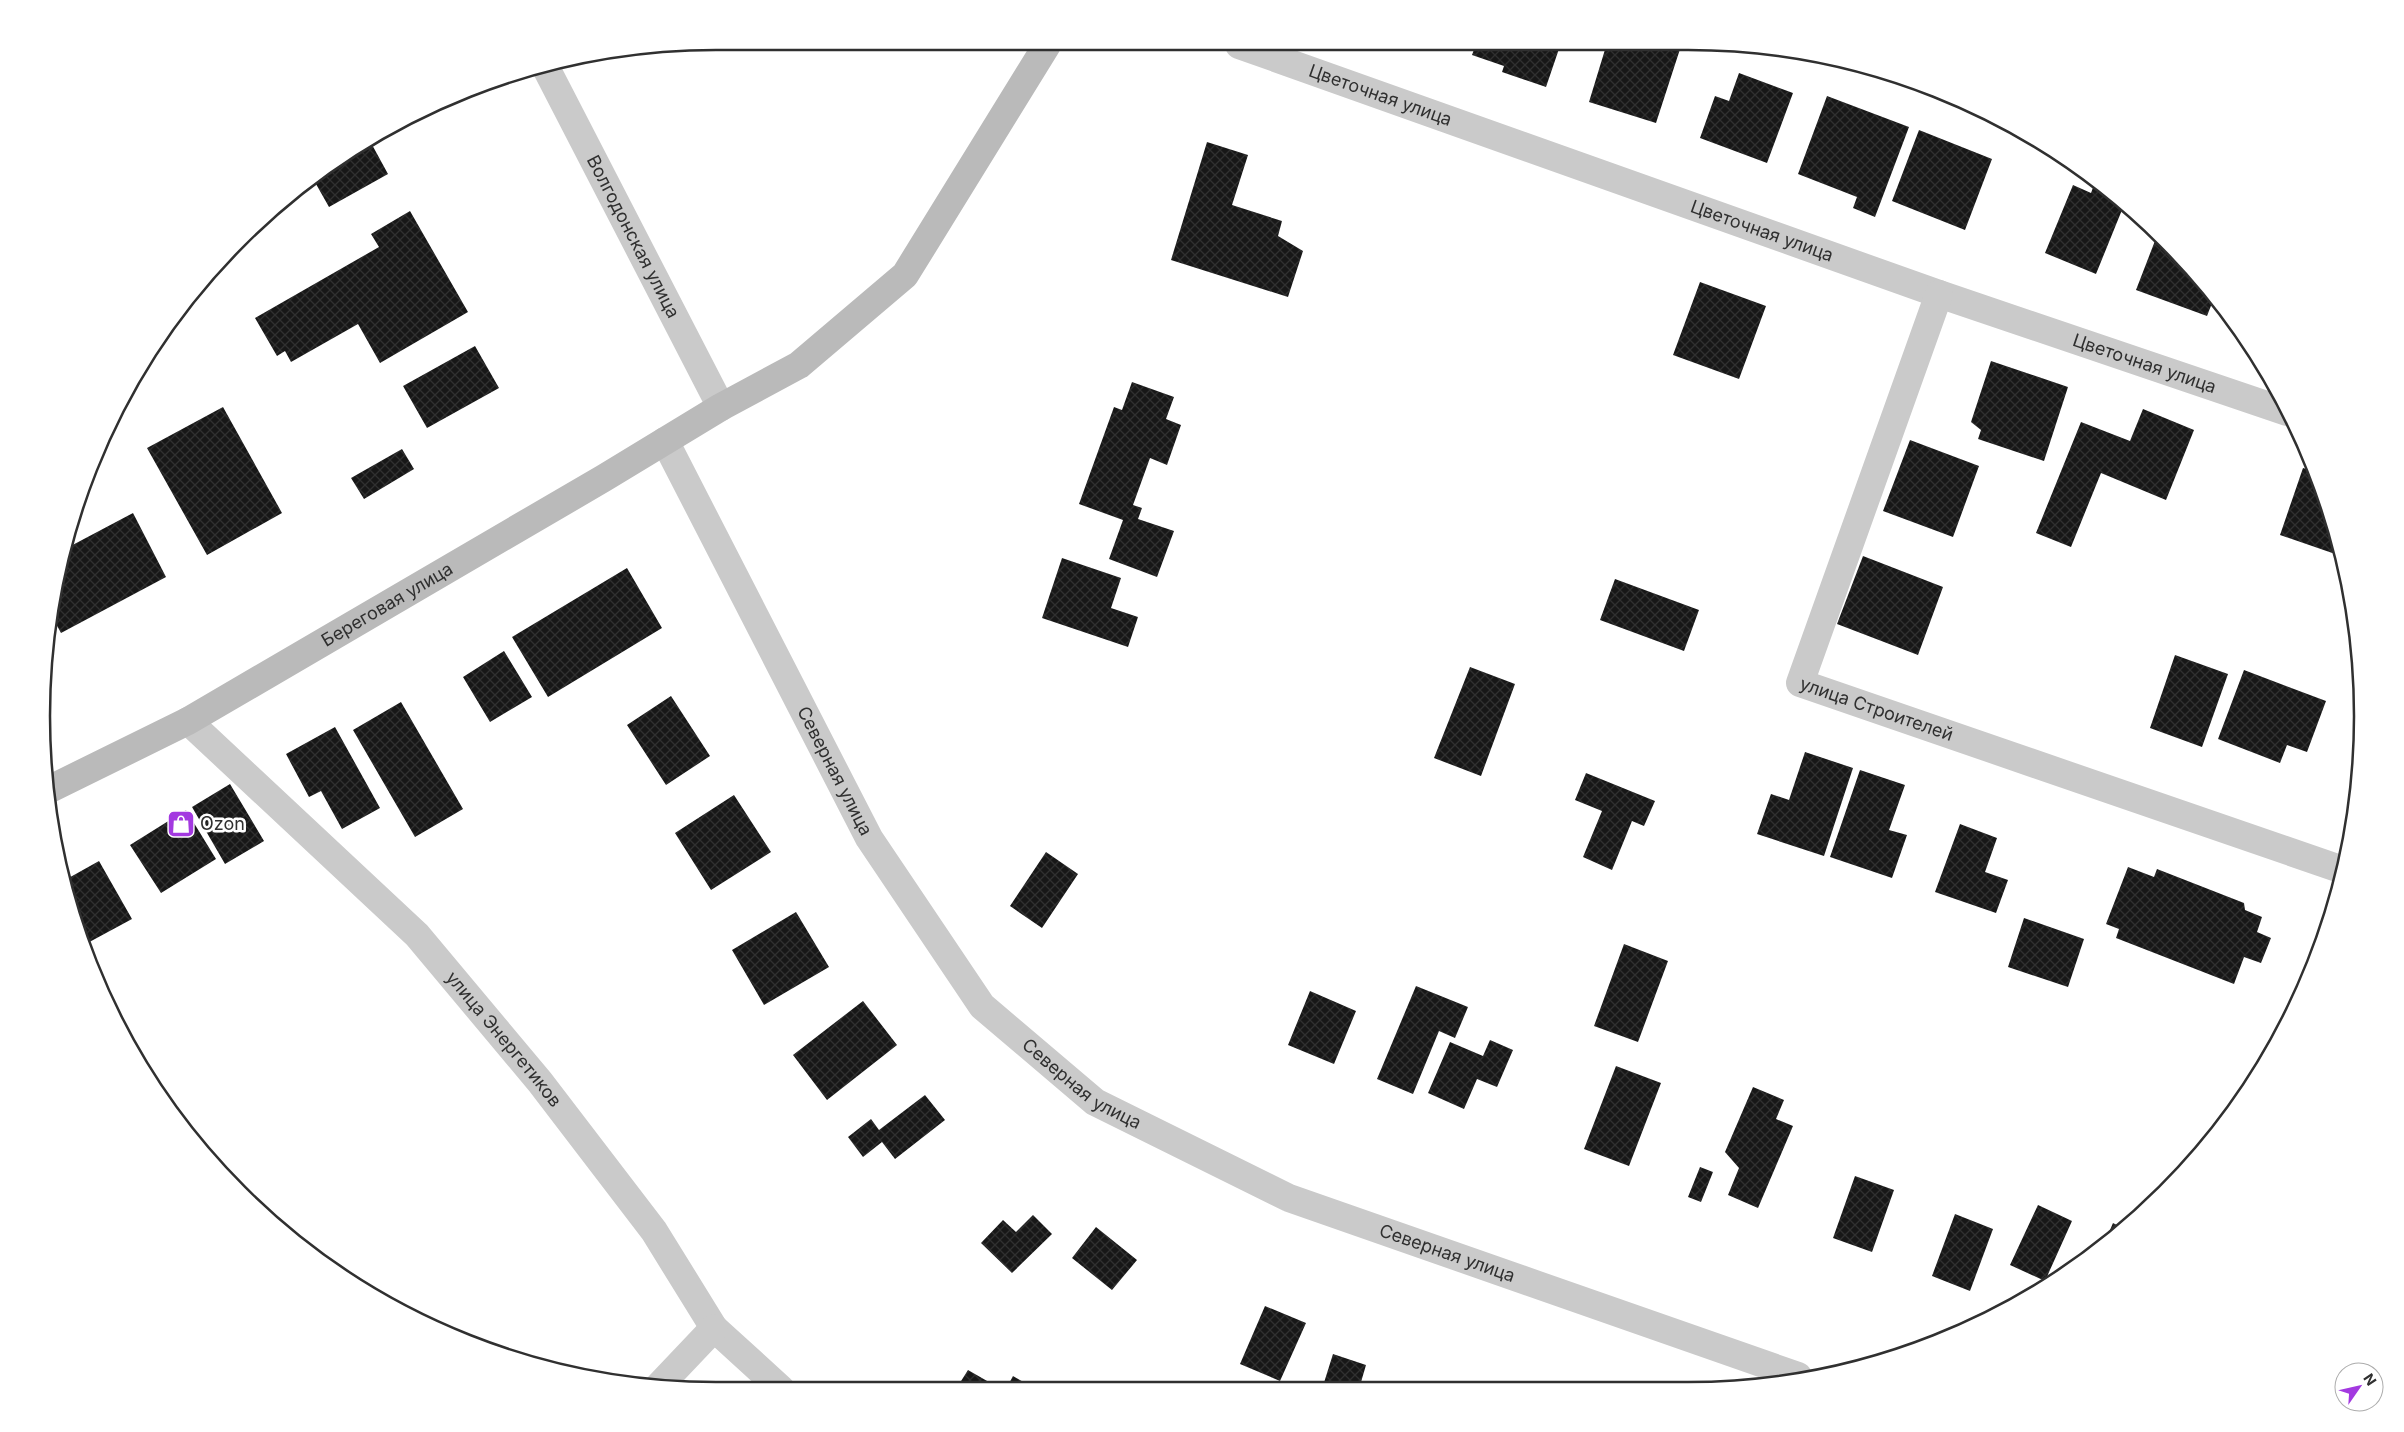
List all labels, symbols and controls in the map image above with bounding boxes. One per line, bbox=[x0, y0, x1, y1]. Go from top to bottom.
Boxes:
street label: Цветочная улица bbox=[1306, 60, 1455, 130]
street label: Волгодонская улица bbox=[583, 151, 684, 321]
street label: Цветочная улица bbox=[1688, 195, 1836, 266]
street label: Цветочная улица bbox=[2070, 329, 2219, 397]
street label: Береговая улица bbox=[318, 558, 456, 651]
street label: улица Строителей bbox=[1797, 673, 1956, 745]
street label: Северная улица bbox=[793, 703, 877, 839]
shop icon: Ozon bbox=[166, 809, 196, 839]
place label: Ozon bbox=[200, 813, 245, 834]
street label: улица Энергетиков bbox=[442, 967, 566, 1111]
street label: Северная улица bbox=[1018, 1034, 1145, 1133]
street label: Северная улица bbox=[1377, 1219, 1518, 1286]
north arrow bbox=[2334, 1362, 2384, 1412]
text: N bbox=[2360, 1370, 2380, 1389]

